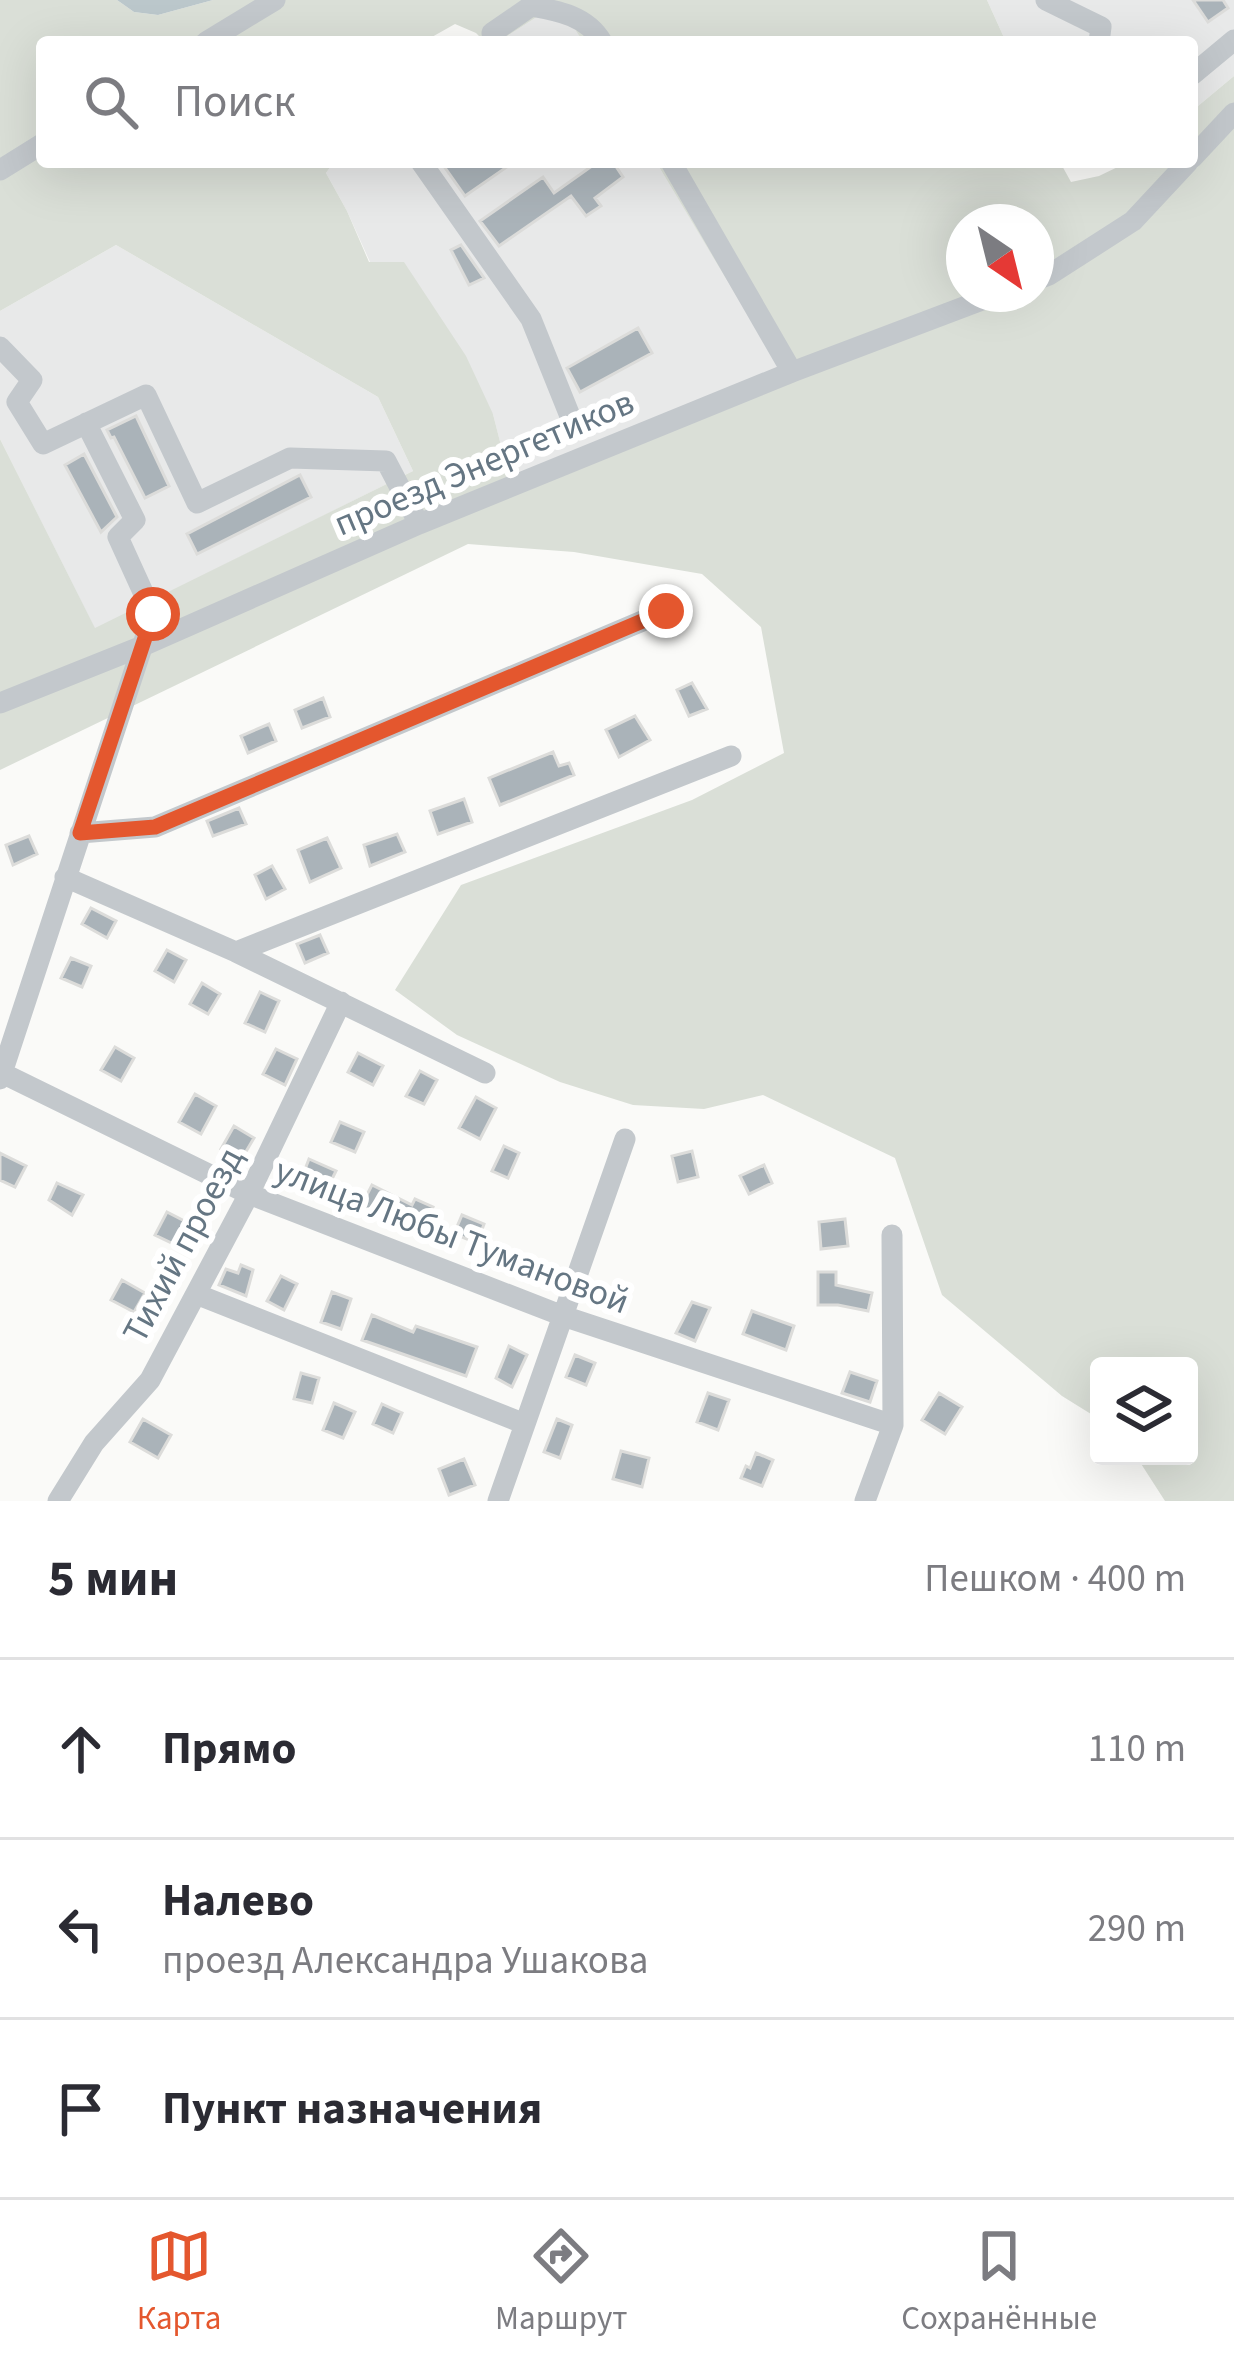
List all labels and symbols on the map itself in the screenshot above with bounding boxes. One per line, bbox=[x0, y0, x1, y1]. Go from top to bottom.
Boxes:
north arrow bbox=[946, 204, 1054, 312]
street label: проезд Энергетиков bbox=[326, 377, 642, 549]
route end bbox=[639, 584, 693, 638]
route start bbox=[126, 587, 180, 641]
street label: Тихий проезд bbox=[110, 1138, 256, 1352]
street label: улица Любы Тумановой bbox=[268, 1145, 636, 1327]

